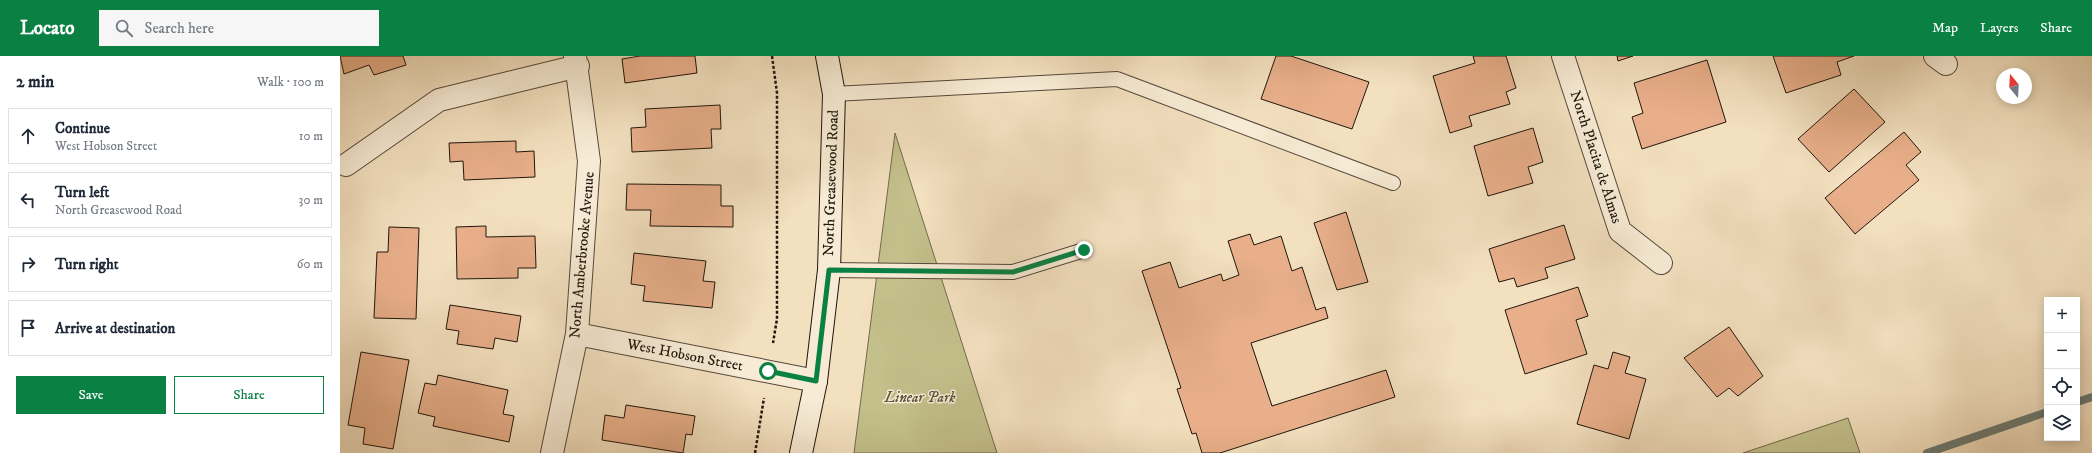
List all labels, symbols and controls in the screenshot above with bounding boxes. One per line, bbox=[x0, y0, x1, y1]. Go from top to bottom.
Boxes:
search box bbox=[99, 10, 379, 46]
text: Locato bbox=[20, 17, 75, 40]
icon: search bbox=[113, 17, 135, 39]
text: Search here bbox=[145, 19, 214, 38]
text: Map bbox=[1932, 19, 1958, 37]
text: Layers bbox=[1980, 19, 2018, 37]
text: Share bbox=[2040, 19, 2072, 37]
north arrow bbox=[1996, 68, 2032, 104]
text: 2 min bbox=[16, 71, 54, 93]
text: Walk · 100 m bbox=[257, 74, 324, 90]
street label: North Placita de Almas bbox=[1566, 88, 1626, 226]
street label: North Greasewood Road bbox=[819, 109, 843, 257]
text: Continue bbox=[55, 119, 110, 138]
icon: ahead bbox=[17, 125, 39, 147]
text: 10 m bbox=[299, 128, 323, 144]
text: West Hobson Street bbox=[55, 138, 157, 154]
street label: North Amberbrooke Avenue bbox=[565, 171, 599, 339]
text: Turn left bbox=[55, 183, 109, 202]
icon: left bbox=[17, 189, 39, 211]
text: 30 m bbox=[299, 192, 323, 208]
text: North Greasewood Road bbox=[55, 202, 182, 218]
route end bbox=[1075, 241, 1093, 259]
icon: right bbox=[17, 253, 39, 275]
text: Turn right bbox=[55, 255, 118, 274]
text: 60 m bbox=[297, 256, 323, 272]
map controls bbox=[2044, 297, 2080, 441]
button: + bbox=[2044, 297, 2080, 333]
icon: arrive bbox=[17, 317, 39, 339]
text: Arrive at destination bbox=[55, 319, 175, 338]
button: − bbox=[2044, 333, 2080, 369]
street label: West Hobson Street bbox=[624, 334, 745, 376]
route start bbox=[759, 362, 777, 380]
button: locate bbox=[2044, 369, 2080, 405]
button: Save bbox=[16, 376, 166, 414]
button: Share bbox=[174, 376, 324, 414]
park label: Linear Park bbox=[884, 388, 956, 407]
button: layers bbox=[2044, 405, 2080, 441]

